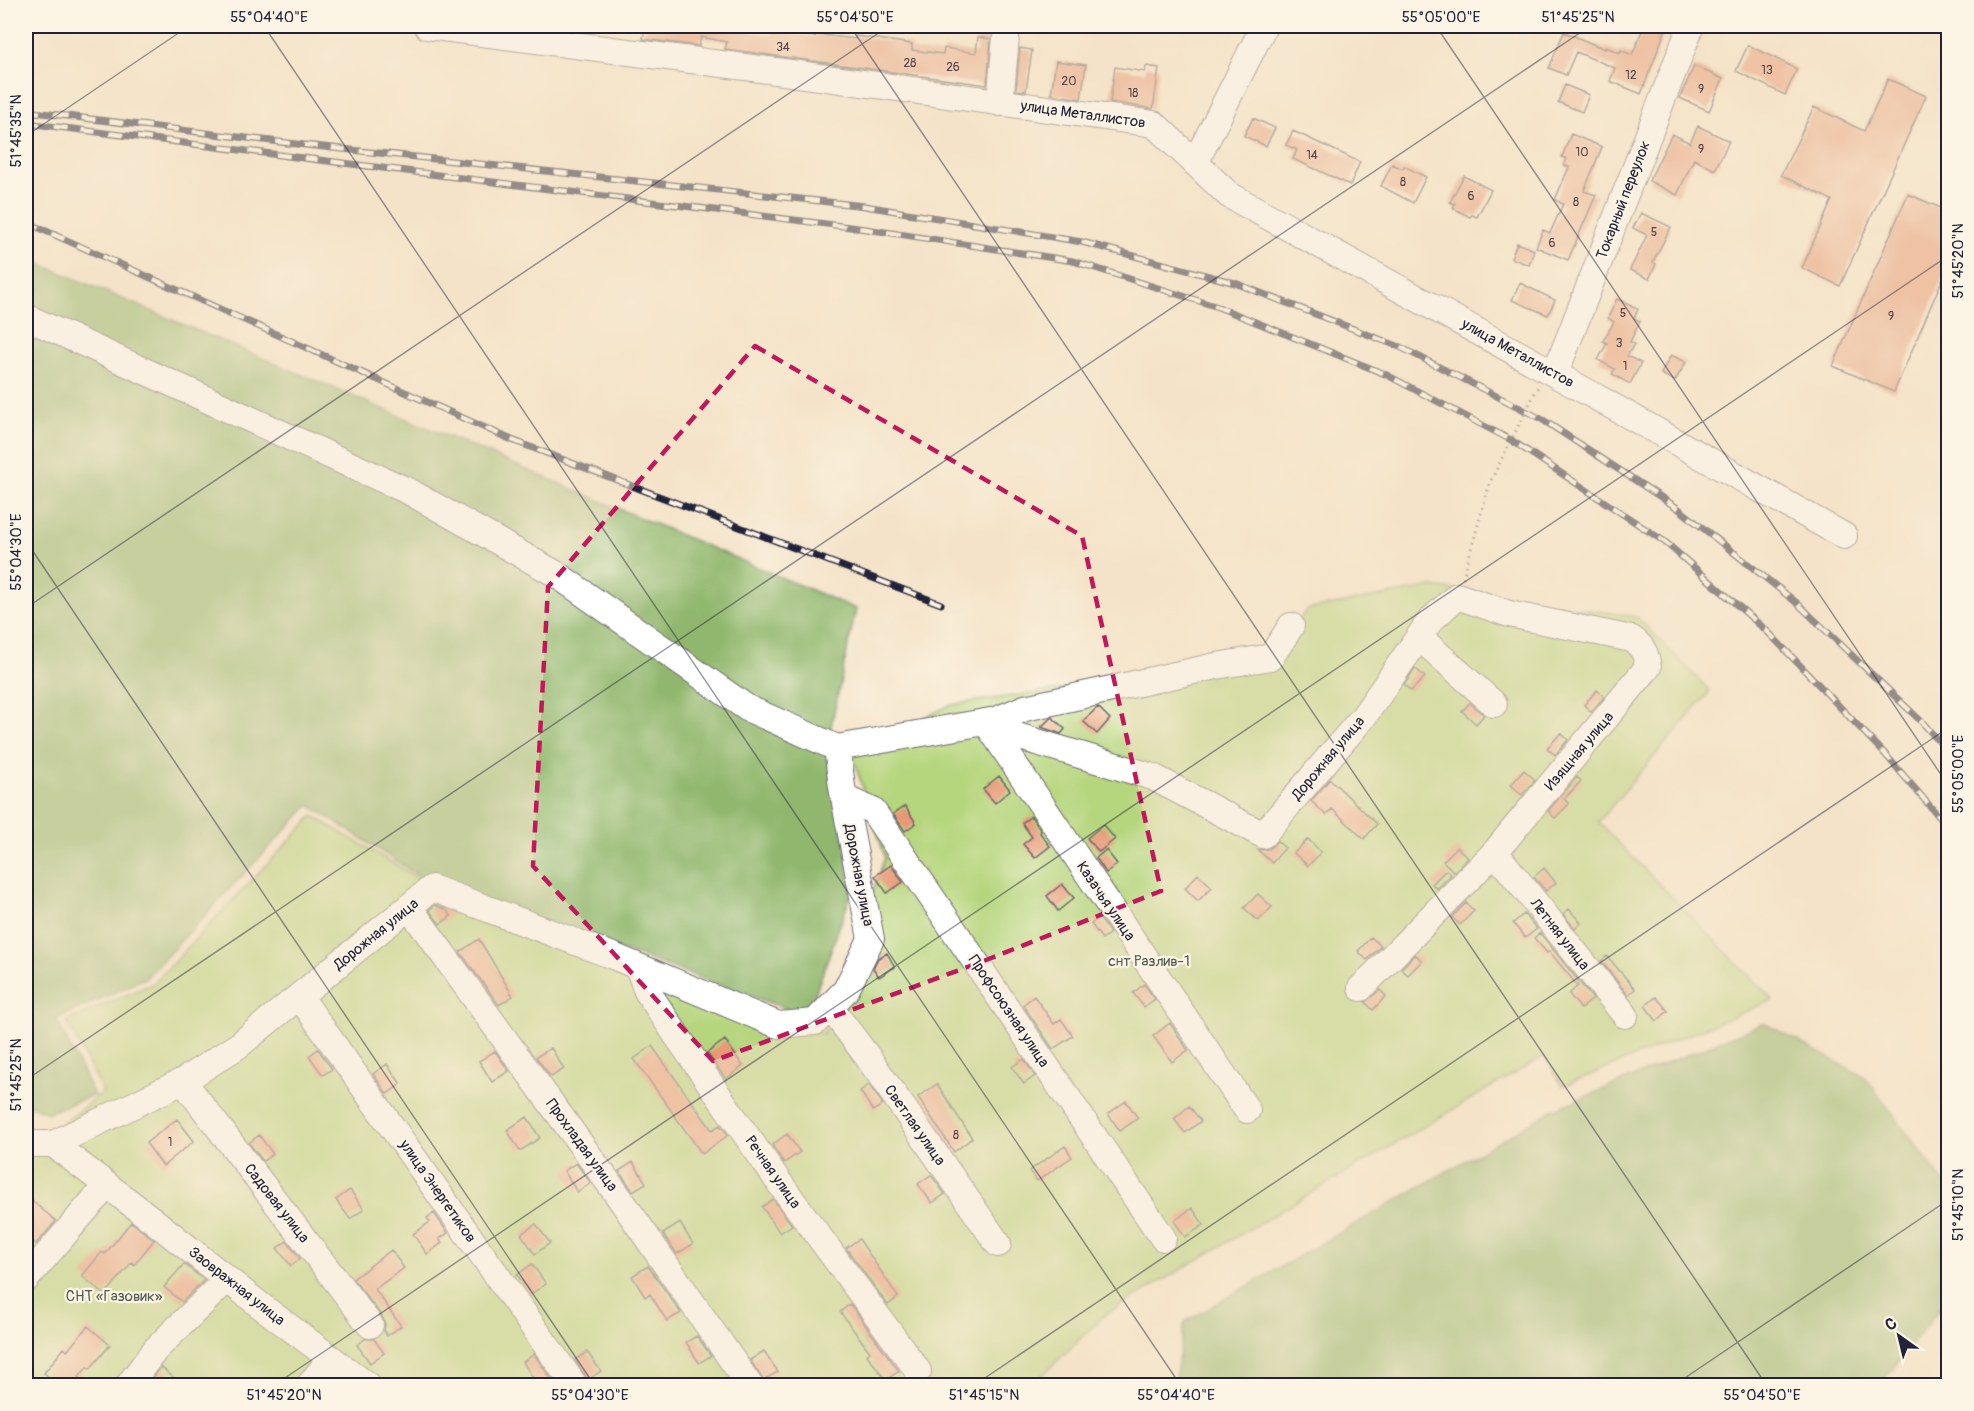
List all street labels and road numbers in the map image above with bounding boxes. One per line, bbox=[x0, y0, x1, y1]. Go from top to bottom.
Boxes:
street label: улица Металлистов bbox=[1018, 96, 1147, 133]
street label: Токарный переулок bbox=[1592, 138, 1655, 262]
street label: улица Металлистов bbox=[1457, 314, 1577, 392]
street label: Изящная улица bbox=[1541, 708, 1618, 795]
street label: Дорожная улица bbox=[1287, 712, 1369, 805]
street label: Дорожная улица bbox=[839, 821, 878, 928]
street label: Казачья улица bbox=[1072, 858, 1139, 945]
street label: Дорожная улица bbox=[329, 894, 423, 975]
street label: Летняя улица bbox=[1525, 894, 1594, 974]
street label: Профсоюзная улица bbox=[964, 951, 1053, 1071]
street label: Светлая улица bbox=[880, 1081, 949, 1169]
street label: Прохладая улица bbox=[542, 1095, 622, 1195]
street label: Речная улица bbox=[741, 1132, 805, 1212]
street label: улица Энергетиков bbox=[394, 1135, 480, 1246]
street label: Садовая улица bbox=[240, 1160, 313, 1247]
street label: Заовражная улица bbox=[185, 1243, 289, 1330]

